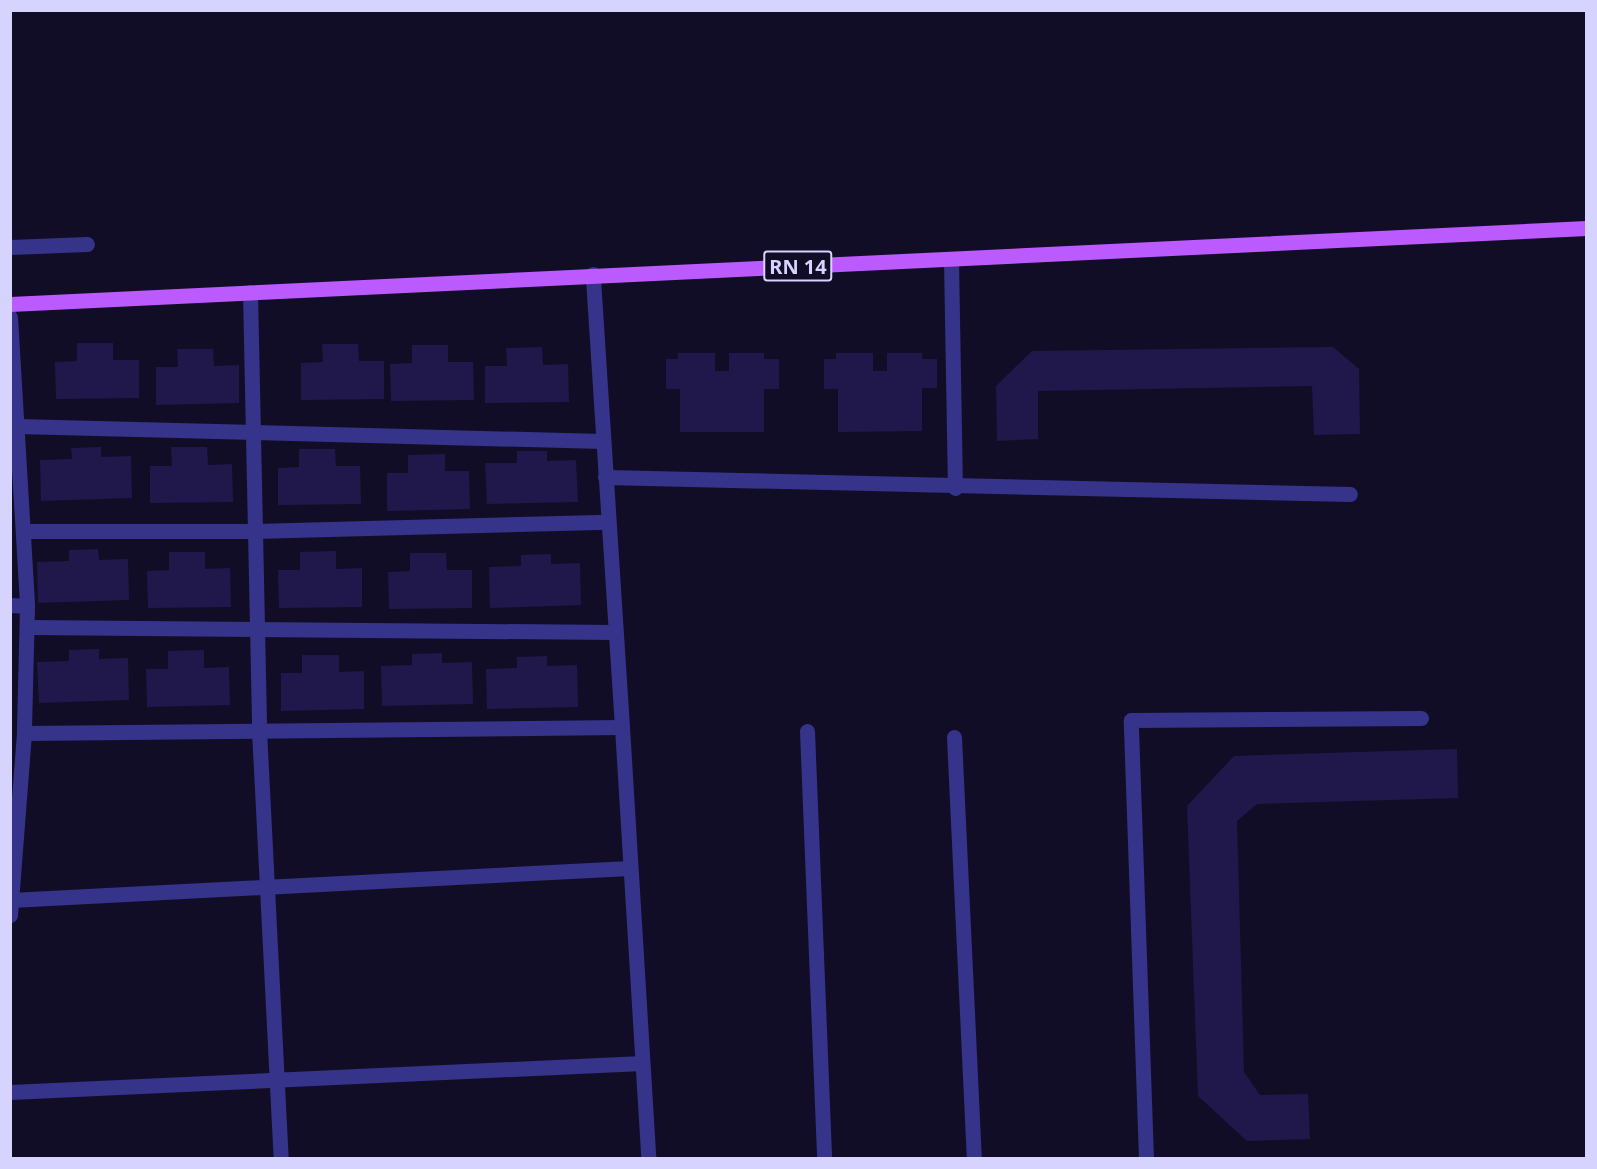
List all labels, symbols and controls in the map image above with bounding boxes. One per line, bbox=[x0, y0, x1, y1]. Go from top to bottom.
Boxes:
road number: RN 14 bbox=[762, 249, 834, 283]

